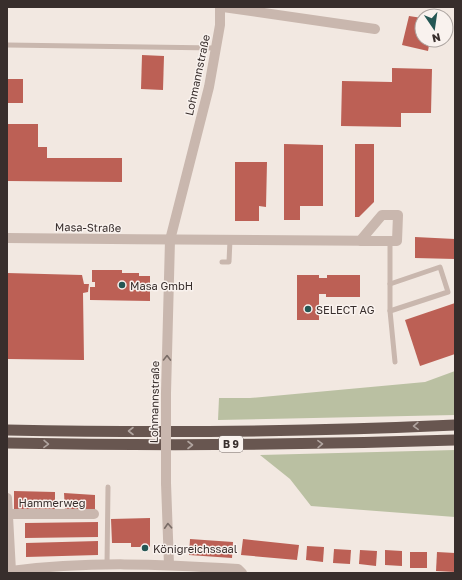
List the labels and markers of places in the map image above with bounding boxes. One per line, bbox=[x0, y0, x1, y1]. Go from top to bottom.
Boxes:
place label: Masa GmbH bbox=[130, 279, 193, 292]
marker: Masa GmbH bbox=[117, 280, 127, 290]
place label: SELECT AG bbox=[316, 303, 375, 316]
marker: SELECT AG bbox=[303, 304, 313, 314]
place label: Königreichssaal bbox=[153, 542, 238, 555]
marker: Königreichssaal bbox=[140, 543, 150, 553]

